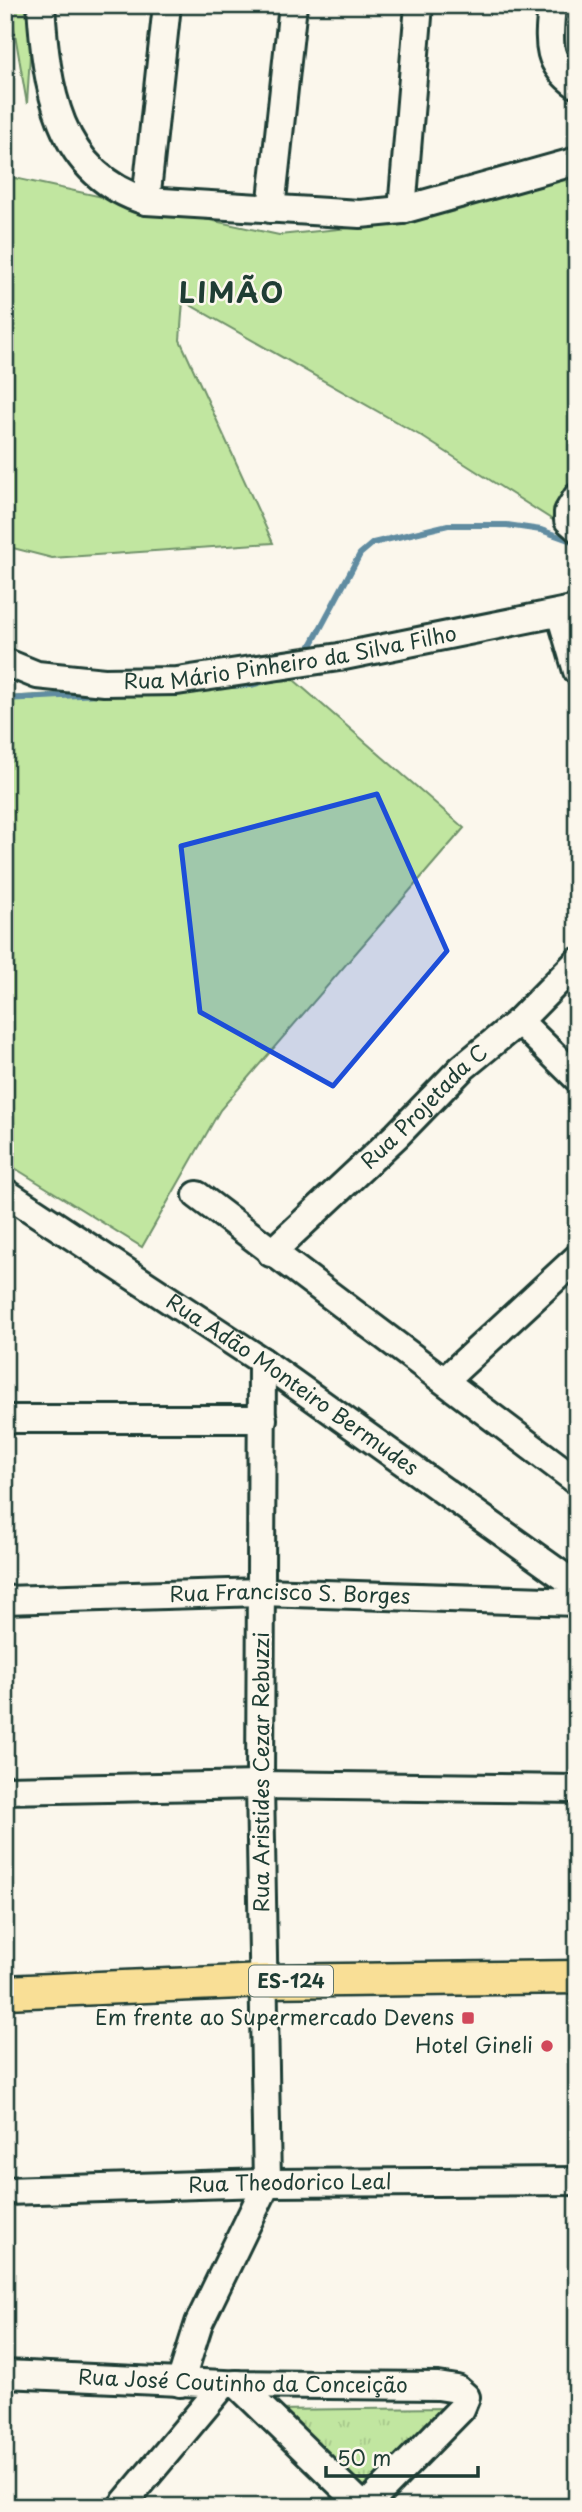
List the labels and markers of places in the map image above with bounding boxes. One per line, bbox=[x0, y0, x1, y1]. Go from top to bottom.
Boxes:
place label: Em frente ao Supermercado Devens bbox=[95, 2000, 454, 2032]
marker: Em frente ao Supermercado Devens bbox=[460, 2010, 476, 2026]
place label: Hotel Gineli bbox=[415, 2028, 533, 2060]
marker: Hotel Gineli bbox=[539, 2038, 555, 2054]

